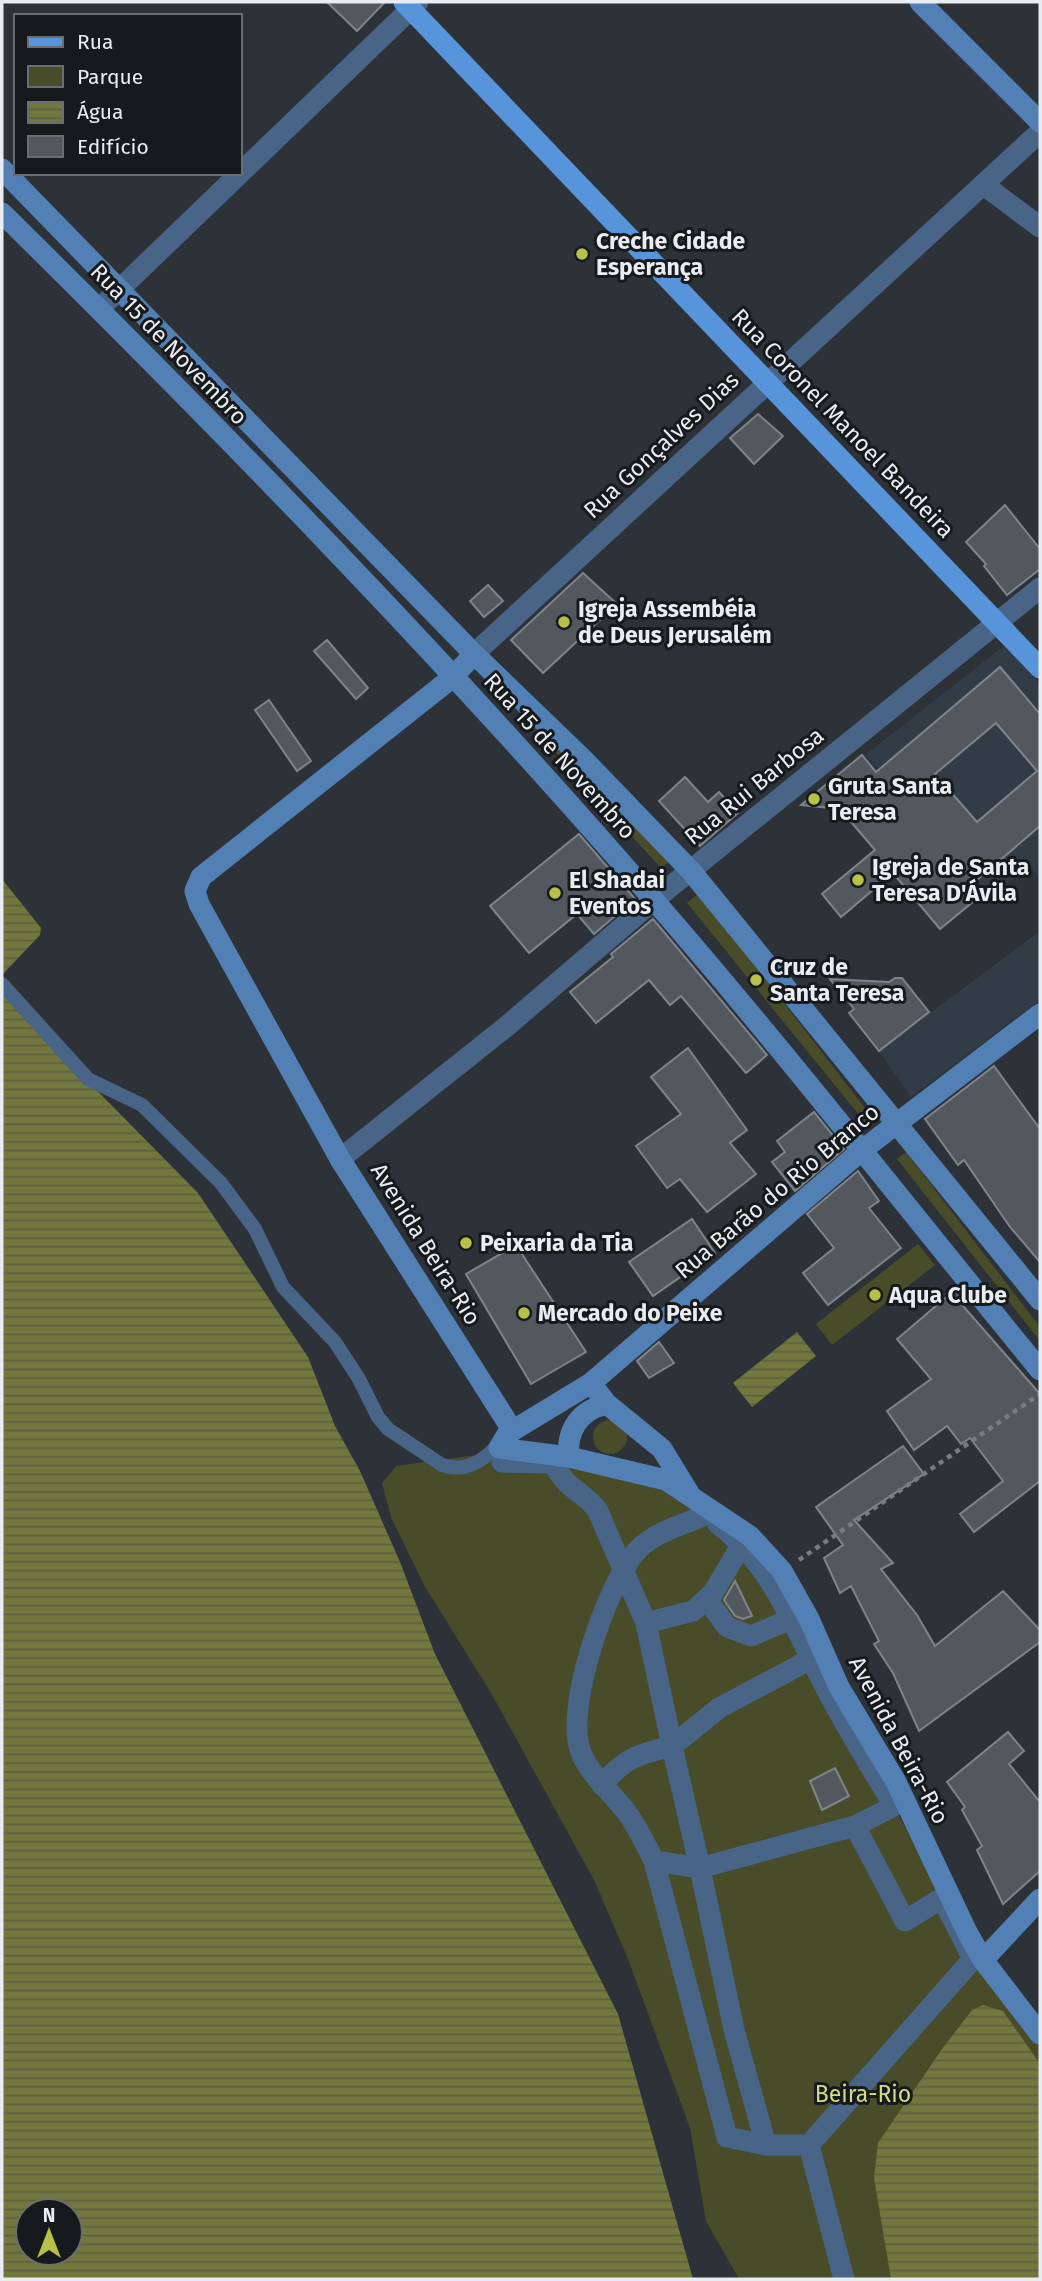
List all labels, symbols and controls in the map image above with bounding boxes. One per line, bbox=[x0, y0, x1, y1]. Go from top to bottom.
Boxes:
legend bbox=[14, 14, 242, 175]
text: Rua bbox=[77, 29, 113, 55]
text: Parque bbox=[77, 64, 143, 90]
text: Água bbox=[77, 99, 123, 125]
text: Edifício bbox=[77, 134, 149, 160]
place label: Creche Cidade Esperança bbox=[596, 227, 746, 282]
marker: Creche Cidade Esperança bbox=[574, 246, 590, 262]
street label: Rua 15 de Novembro bbox=[85, 257, 253, 431]
street label: Rua Coronel Manoel Bandeira bbox=[726, 302, 960, 544]
street label: Rua Gonçalves Dias bbox=[578, 366, 744, 524]
place label: Igreja Assembéia de Deus Jerusalém bbox=[578, 595, 772, 649]
marker: Igreja Assembéia de Deus Jerusalém bbox=[556, 614, 572, 630]
street label: Rua 15 de Novembro bbox=[478, 667, 642, 845]
street label: Rua Rui Barbosa bbox=[679, 721, 829, 851]
place label: Gruta Santa Teresa bbox=[828, 772, 952, 826]
marker: Gruta Santa Teresa bbox=[806, 791, 822, 807]
place label: Igreja de Santa Teresa D'Ávila bbox=[872, 853, 1029, 907]
place label: El Shadai Eventos bbox=[569, 866, 665, 920]
marker: Igreja de Santa Teresa D'Ávila bbox=[850, 872, 866, 888]
marker: El Shadai Eventos bbox=[547, 885, 563, 901]
place label: Cruz de Santa Teresa bbox=[770, 953, 904, 1007]
marker: Cruz de Santa Teresa bbox=[748, 972, 764, 988]
street label: Rua Barão do Rio Branco bbox=[669, 1097, 885, 1285]
street label: Avenida Beira-Rio bbox=[365, 1158, 487, 1330]
place label: Peixaria da Tia bbox=[480, 1229, 633, 1257]
marker: Peixaria da Tia bbox=[458, 1235, 474, 1251]
place label: Aqua Clube bbox=[888, 1281, 1007, 1309]
marker: Aqua Clube bbox=[867, 1287, 883, 1303]
place label: Mercado do Peixe bbox=[538, 1299, 723, 1327]
marker: Mercado do Peixe bbox=[516, 1305, 532, 1321]
street label: Avenida Beira-Rio bbox=[843, 1651, 955, 1829]
park label: Beira-Rio bbox=[815, 2080, 911, 2108]
north arrow bbox=[14, 2197, 84, 2267]
text: N bbox=[43, 2204, 55, 2227]

